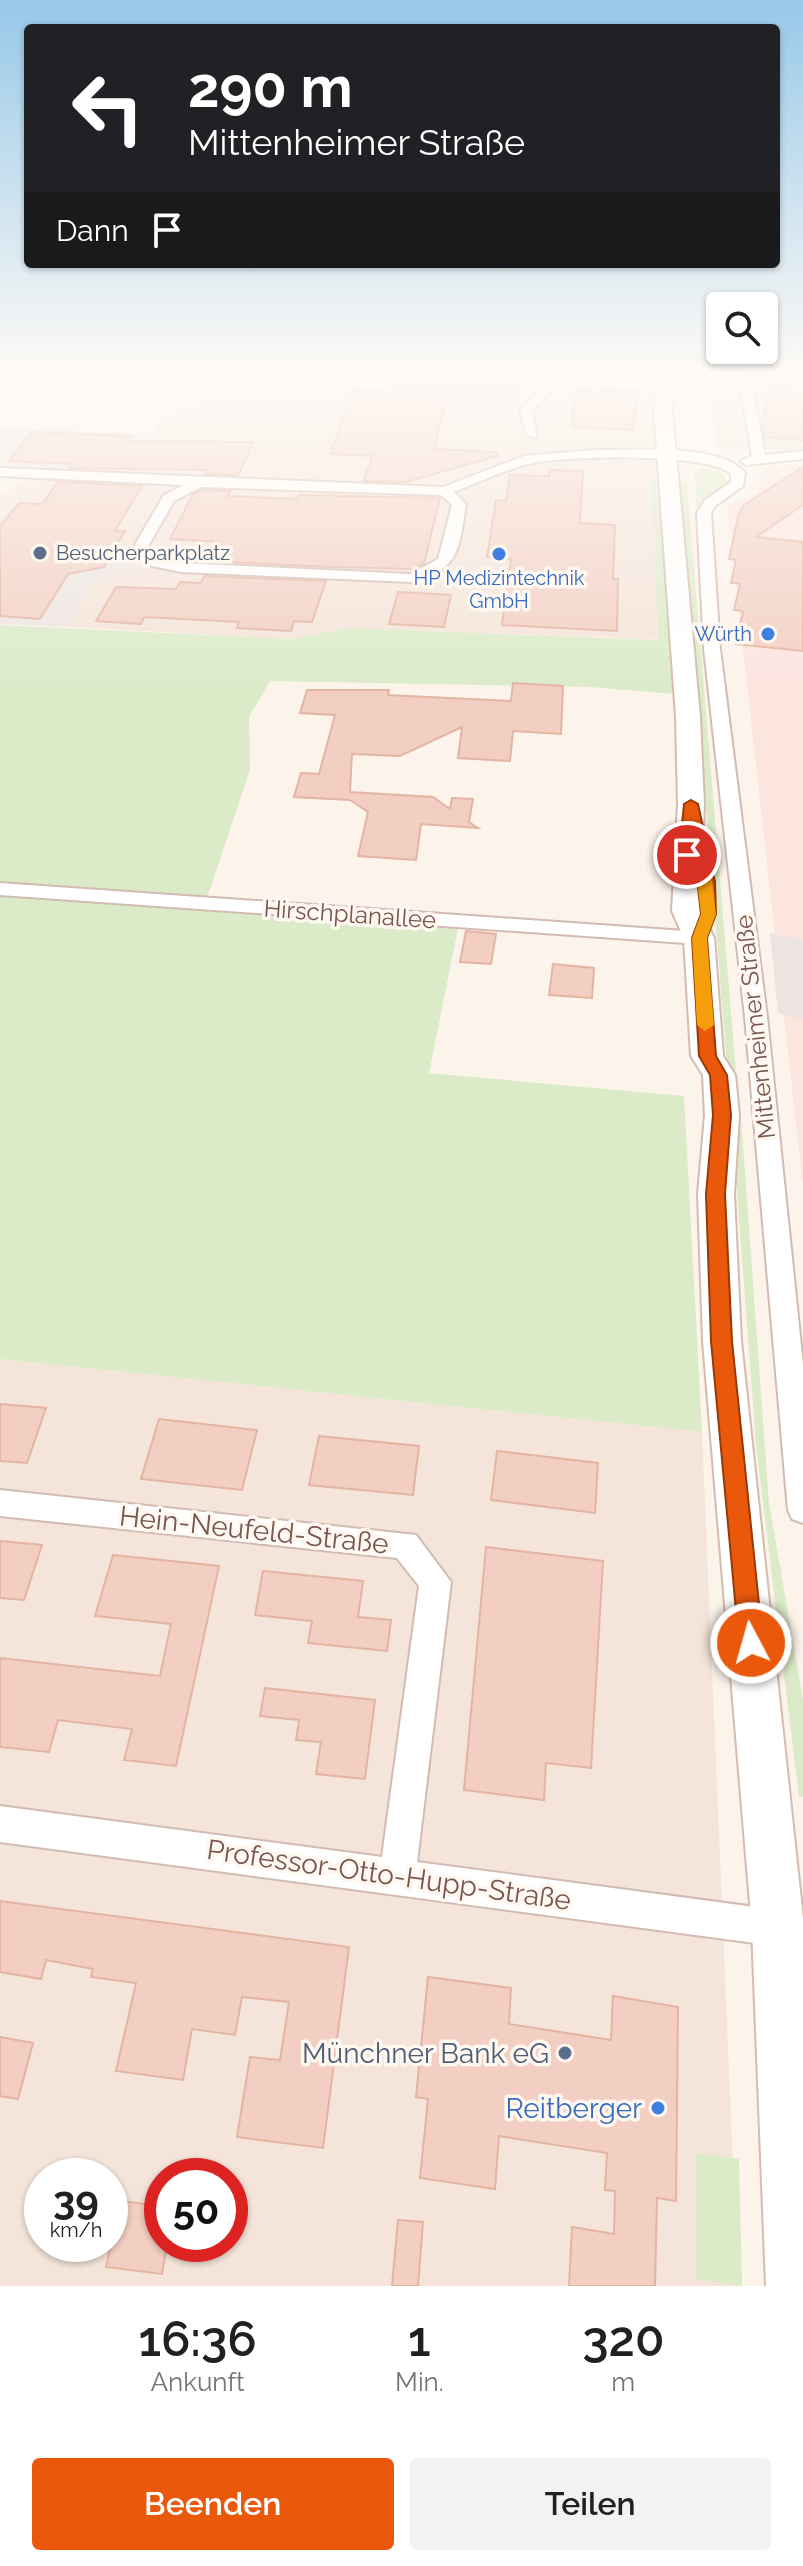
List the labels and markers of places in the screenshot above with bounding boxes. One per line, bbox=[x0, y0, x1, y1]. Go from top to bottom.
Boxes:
place label: Besucherparkplatz bbox=[56, 541, 230, 565]
marker: Besucherparkplatz bbox=[31, 544, 49, 562]
marker: HP Medizintechnik GmbH bbox=[490, 545, 508, 563]
place label: HP Medizintechnik GmbH bbox=[414, 566, 585, 613]
place label: Würth bbox=[695, 622, 752, 646]
marker: Würth bbox=[759, 625, 777, 643]
pin bbox=[653, 821, 721, 889]
place label: Münchner Bank eG bbox=[302, 2037, 549, 2070]
marker: Münchner Bank eG bbox=[556, 2044, 574, 2062]
place label: Reitberger bbox=[506, 2092, 642, 2125]
marker: Reitberger bbox=[649, 2099, 667, 2117]

